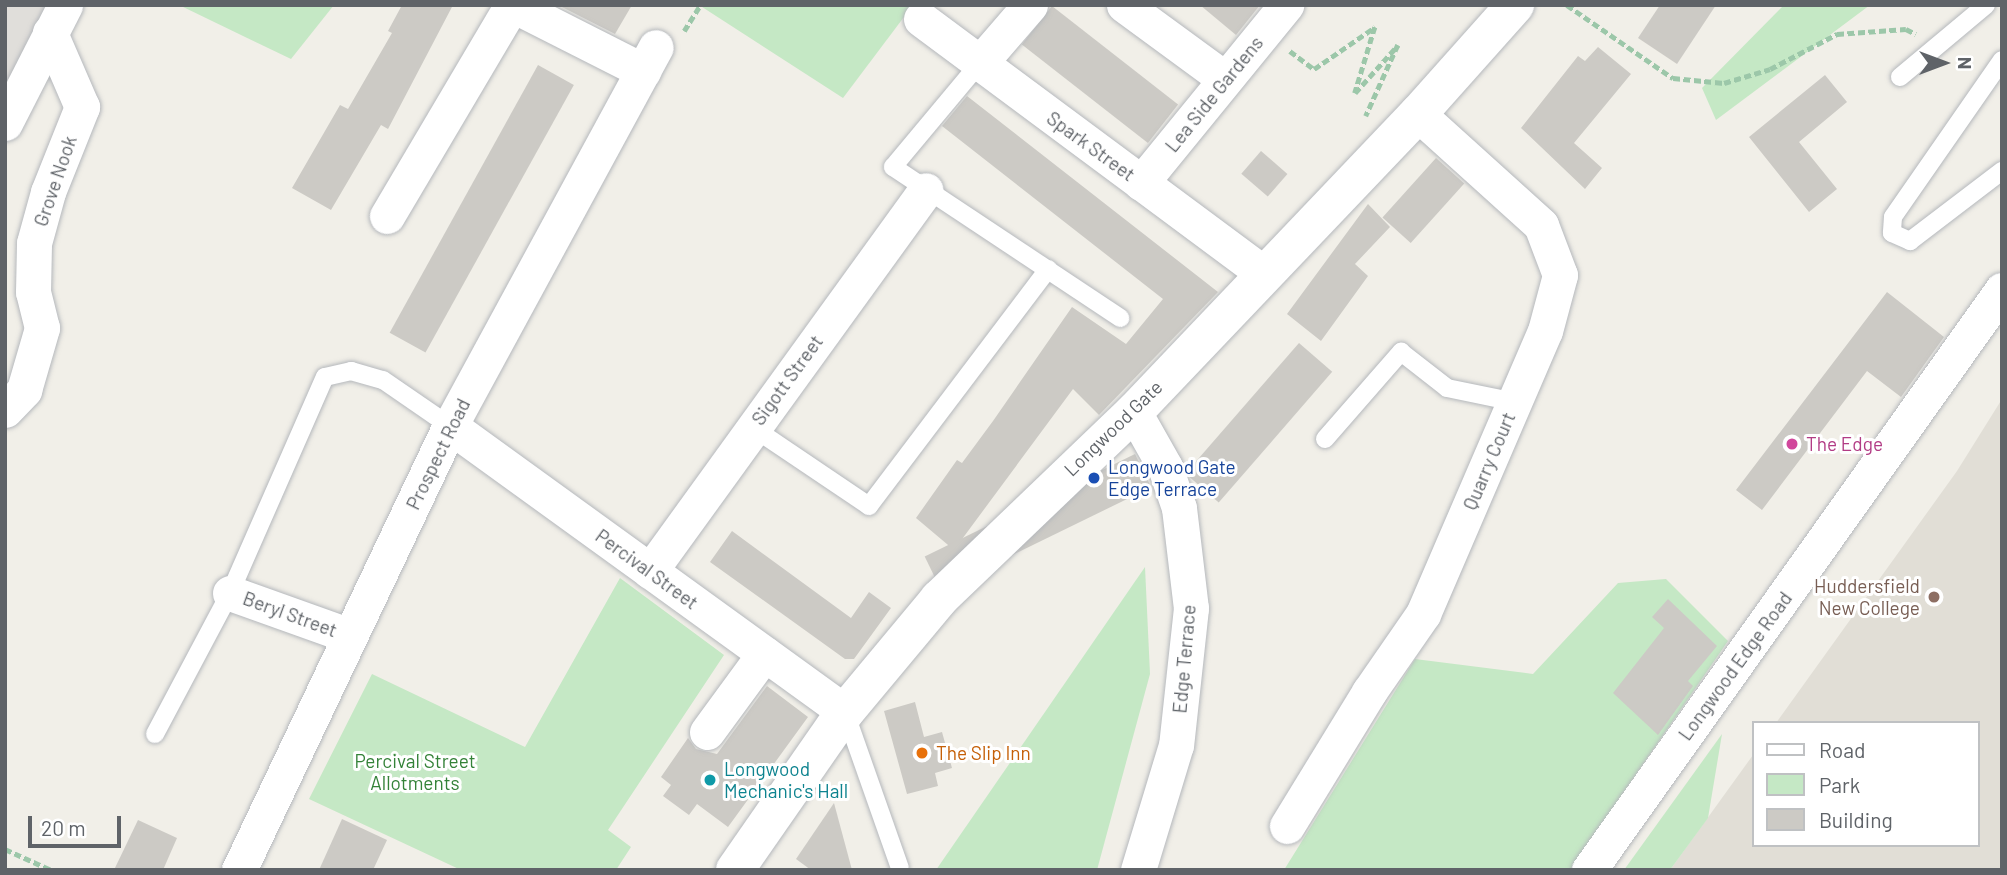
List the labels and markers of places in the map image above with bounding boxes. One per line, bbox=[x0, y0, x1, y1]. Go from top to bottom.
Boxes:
place label: The Edge bbox=[1806, 433, 1883, 455]
marker: The Edge bbox=[1784, 436, 1800, 452]
place label: Longwood Gate Edge Terrace bbox=[1108, 456, 1236, 500]
marker: Longwood Gate Edge Terrace bbox=[1086, 470, 1102, 486]
place label: Huddersfield New College bbox=[1814, 575, 1920, 619]
marker: Huddersfield New College bbox=[1926, 589, 1942, 605]
place label: The Slip Inn bbox=[936, 742, 1031, 764]
marker: The Slip Inn bbox=[914, 745, 930, 761]
place label: Longwood Mechanic's Hall bbox=[724, 758, 848, 802]
marker: Longwood Mechanic's Hall bbox=[702, 772, 718, 788]

